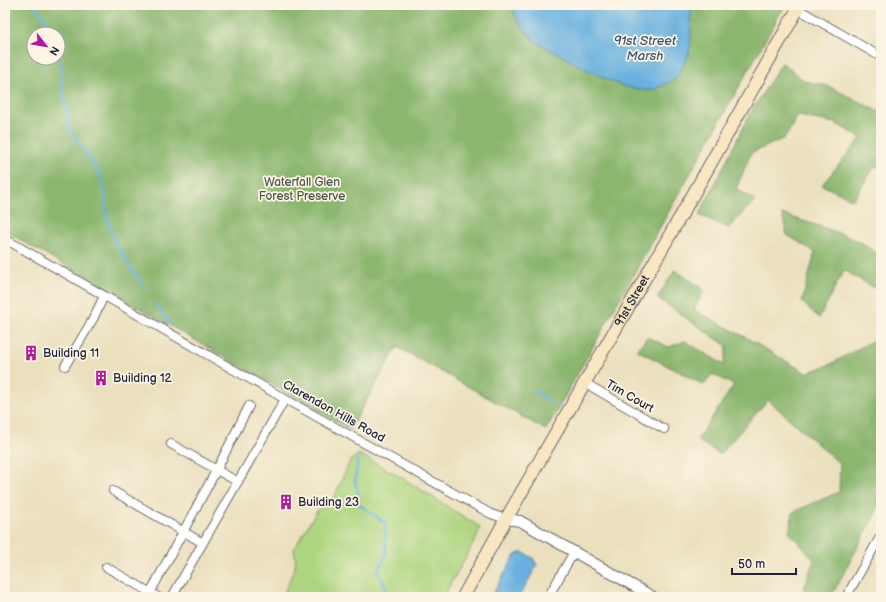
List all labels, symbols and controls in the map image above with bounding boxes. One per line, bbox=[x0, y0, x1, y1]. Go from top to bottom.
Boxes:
north arrow bbox=[26, 26, 66, 66]
water label: 91st Street Marsh bbox=[614, 33, 677, 64]
text: N bbox=[46, 44, 62, 58]
park label: Waterfall Glen Forest Preserve bbox=[259, 175, 345, 204]
street label: 91st Street bbox=[612, 272, 653, 330]
building icon: Building 11 bbox=[22, 344, 40, 362]
place label: Building 11 bbox=[43, 346, 99, 361]
building icon: Building 12 bbox=[92, 369, 110, 387]
place label: Building 12 bbox=[113, 371, 172, 386]
street label: Clarendon Hills Road bbox=[280, 377, 388, 446]
street label: Tim Court bbox=[603, 377, 657, 416]
building icon: Building 23 bbox=[277, 493, 295, 511]
place label: Building 23 bbox=[298, 495, 359, 510]
scale bar bbox=[732, 550, 796, 576]
text: 50 m bbox=[738, 557, 765, 572]

